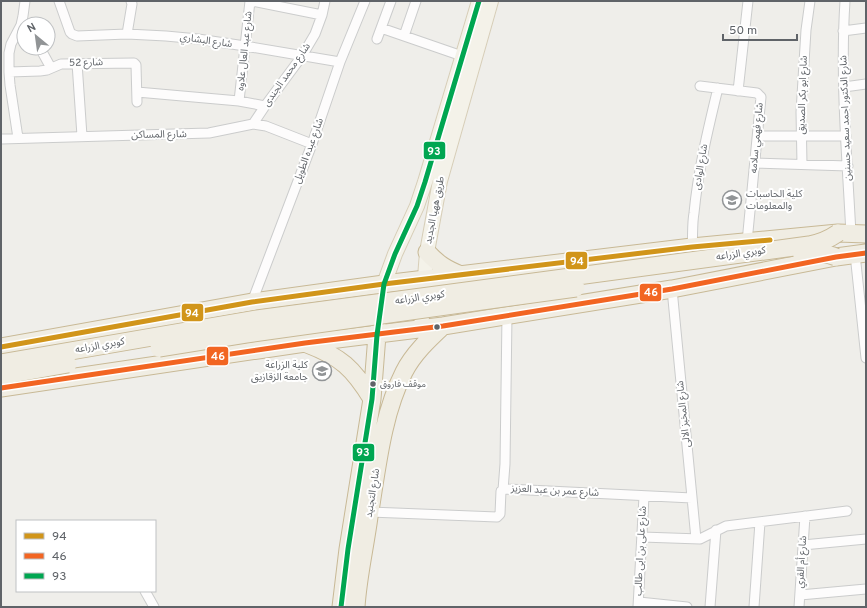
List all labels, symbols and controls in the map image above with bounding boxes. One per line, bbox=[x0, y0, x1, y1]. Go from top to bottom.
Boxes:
street label: شارع عبد العال علاوه bbox=[234, 10, 256, 91]
north arrow bbox=[16, 16, 56, 56]
scale bar bbox=[723, 16, 797, 42]
text: N bbox=[25, 20, 38, 36]
text: 50 m bbox=[729, 23, 757, 39]
street label: شارع البشاري bbox=[179, 31, 233, 51]
street label: شارع محمد الجندى bbox=[260, 41, 314, 109]
street label: شارع ابو بكر الصديق bbox=[795, 55, 811, 135]
street label: شارع الدكتور احمد سعيد حسنين bbox=[837, 55, 855, 181]
street label: شارع 52 bbox=[69, 56, 103, 70]
street label: شارع فهمي سلامه bbox=[747, 102, 767, 174]
street label: شارع عبده الطويل bbox=[291, 116, 327, 186]
street label: شارع المساكن bbox=[131, 128, 187, 142]
line badge: 93 bbox=[423, 141, 446, 160]
street label: شارع الوادى bbox=[691, 143, 711, 191]
text: 93 bbox=[427, 145, 441, 159]
street label: طريق ههيا الجديد bbox=[422, 175, 448, 245]
place label: كلية الحاسبات والمعلومات bbox=[746, 188, 803, 213]
school or university icon: كلية الحاسبات والمعلومات bbox=[721, 189, 743, 211]
street label: كوبري الزراعه bbox=[715, 244, 768, 264]
line badge: 94 bbox=[565, 251, 588, 270]
text: 94 bbox=[570, 255, 584, 269]
line badge: 46 bbox=[639, 283, 662, 302]
text: 46 bbox=[644, 286, 658, 300]
street label: كوبري الزراعه bbox=[394, 288, 447, 308]
line badge: 94 bbox=[181, 303, 204, 322]
text: 94 bbox=[185, 307, 199, 321]
unlabelled marker bbox=[432, 322, 442, 332]
street label: كوبري الزراعه bbox=[74, 335, 127, 357]
line badge: 46 bbox=[206, 346, 229, 366]
text: 46 bbox=[211, 350, 225, 364]
place label: كلية الزراعة جامعة الزقازيق bbox=[251, 359, 309, 384]
school or university icon: كلية الزراعة جامعة الزقازيق bbox=[311, 360, 333, 382]
marker: موقف فاروق bbox=[368, 379, 378, 389]
place label: موقف فاروق bbox=[380, 379, 426, 390]
street label: شارع المخبز الالى bbox=[674, 380, 694, 448]
line badge: 93 bbox=[352, 443, 375, 462]
text: 93 bbox=[356, 446, 370, 460]
street label: شارع التجنيد bbox=[363, 467, 383, 518]
street label: شارع عمر بن عبد العزيز bbox=[510, 482, 600, 500]
street label: شارع على بن ابى طالب bbox=[632, 506, 650, 596]
legend bbox=[16, 520, 156, 592]
text: 94 bbox=[52, 529, 67, 545]
street label: شارع أم القري bbox=[793, 535, 811, 589]
text: 46 bbox=[52, 549, 67, 565]
text: 93 bbox=[52, 569, 66, 585]

